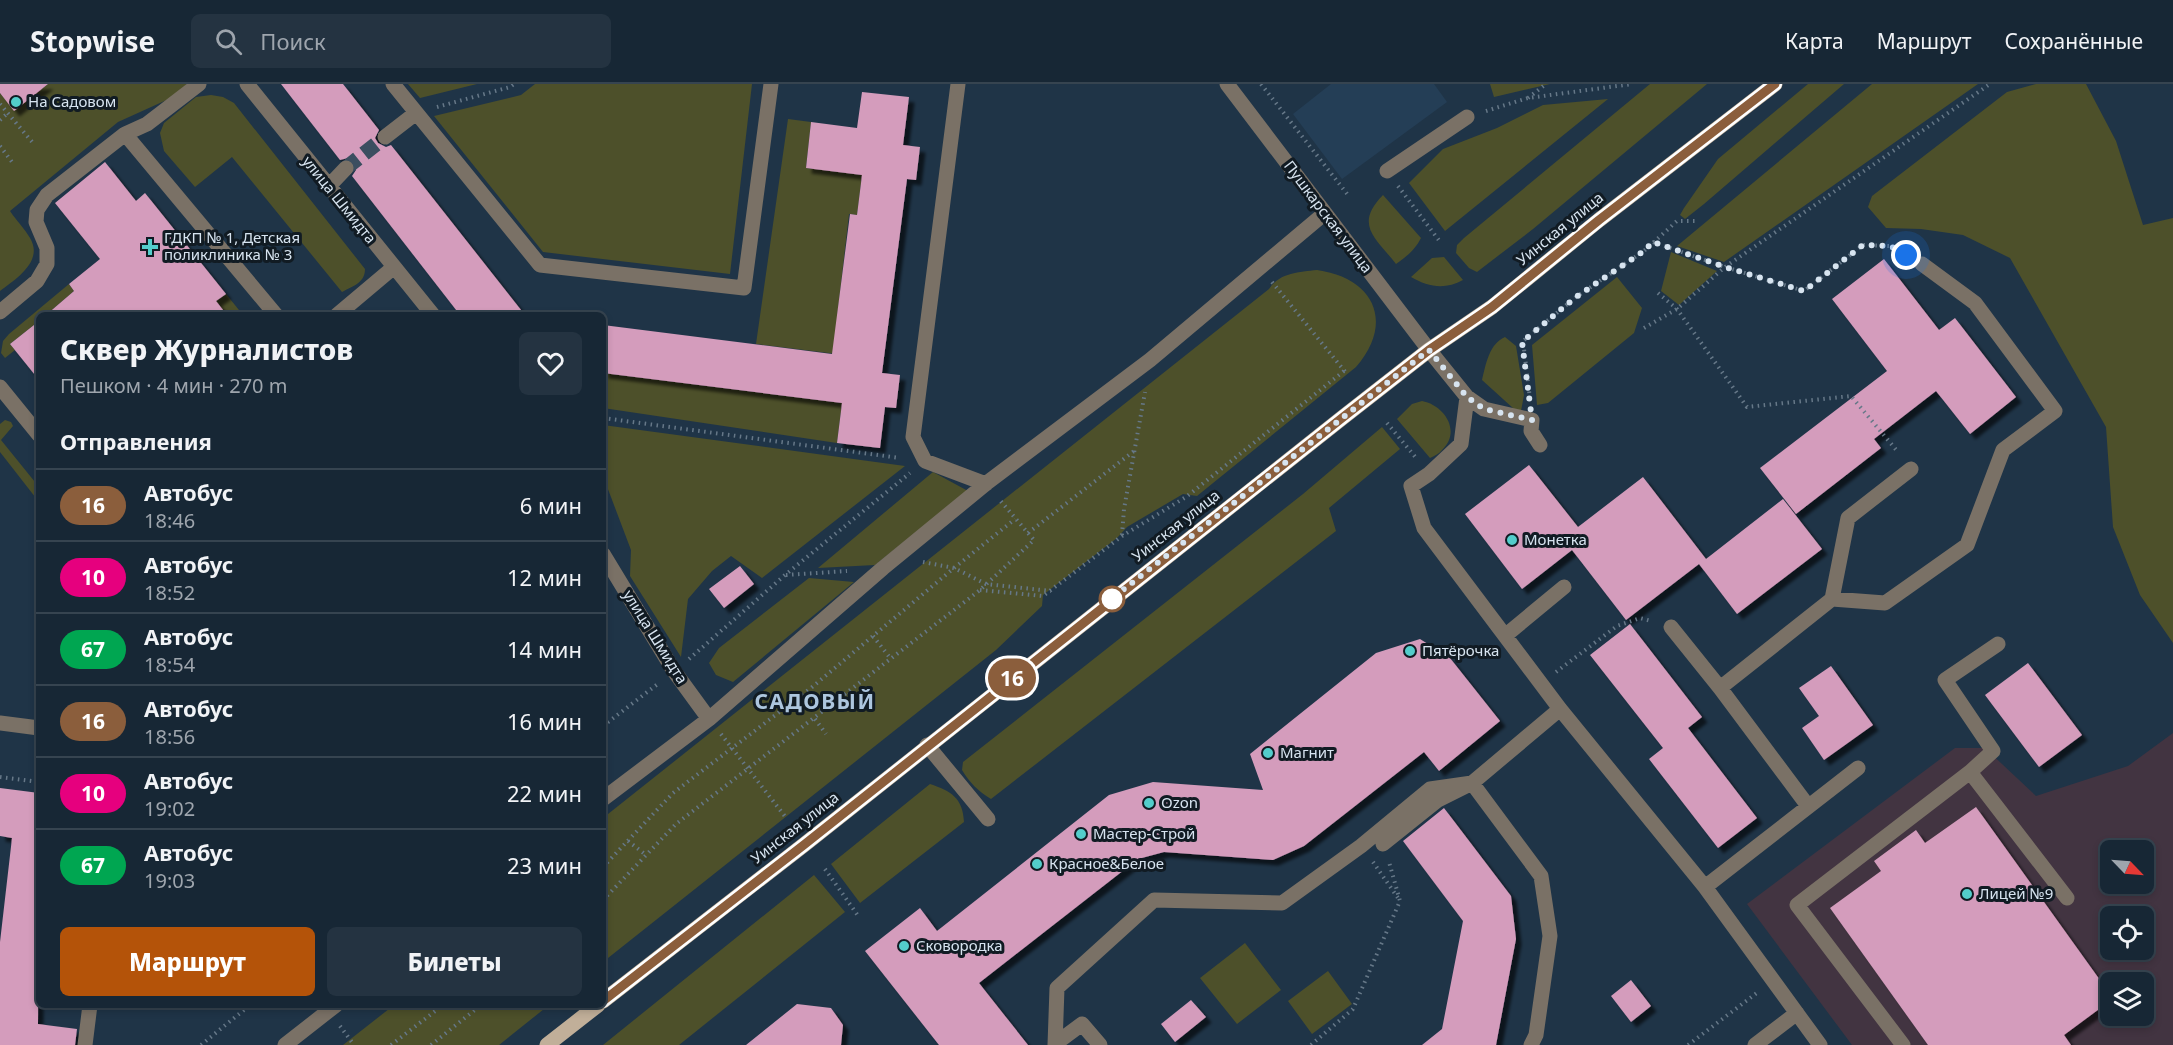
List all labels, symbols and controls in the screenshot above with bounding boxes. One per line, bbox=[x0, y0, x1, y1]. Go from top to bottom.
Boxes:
search box bbox=[191, 14, 611, 68]
text: Stopwise bbox=[30, 22, 155, 60]
icon: search bbox=[212, 25, 245, 58]
text: Поиск bbox=[260, 26, 326, 56]
text: Карта bbox=[1785, 27, 1844, 55]
text: Маршрут bbox=[1877, 27, 1972, 55]
text: Сохранённые bbox=[2005, 27, 2143, 55]
place label: На Садовом bbox=[28, 91, 116, 111]
marker: На Садовом bbox=[9, 95, 23, 109]
street label: улица Шмидта bbox=[298, 152, 381, 247]
street label: Пушкарская улица bbox=[1280, 156, 1378, 277]
street label: Уинская улица bbox=[1512, 187, 1607, 269]
place label: ГДКП № 1, Детская поликлиника № 3 bbox=[164, 227, 300, 264]
marker: ГДКП № 1, Детская поликлиника № 3 bbox=[141, 238, 159, 256]
your location bbox=[1891, 240, 1921, 270]
text: Сквер Журналистов bbox=[60, 330, 353, 368]
button: heart bbox=[519, 332, 582, 395]
text: Пешком · 4 мин · 270 m bbox=[60, 372, 287, 399]
text: Отправления bbox=[60, 426, 212, 456]
text: Автобус bbox=[144, 477, 233, 507]
street label: Уинская улица bbox=[1127, 485, 1223, 566]
text: 6 мин bbox=[520, 490, 582, 520]
text: 16 bbox=[81, 491, 105, 519]
text: 18:46 bbox=[144, 507, 195, 534]
place label: Монетка bbox=[1524, 529, 1587, 549]
marker: Монетка bbox=[1505, 533, 1519, 547]
text: Автобус bbox=[144, 549, 233, 579]
text: 12 мин bbox=[507, 562, 582, 592]
text: 10 bbox=[81, 563, 105, 591]
text: 18:52 bbox=[144, 579, 195, 606]
street label: улица Шмидта bbox=[619, 586, 693, 687]
unlabelled marker bbox=[1099, 586, 1125, 612]
text: Автобус bbox=[144, 621, 233, 651]
text: 14 мин bbox=[507, 634, 582, 664]
text: 67 bbox=[81, 635, 105, 663]
place label: Пятёрочка bbox=[1422, 640, 1499, 660]
marker: Пятёрочка bbox=[1403, 644, 1417, 658]
text: 18:54 bbox=[144, 651, 195, 678]
line badge: 16 bbox=[985, 658, 1039, 698]
text: 16 bbox=[1000, 664, 1024, 692]
district label: САДОВЫЙ bbox=[754, 687, 876, 715]
text: Автобус bbox=[144, 693, 233, 723]
text: 16 мин bbox=[507, 706, 582, 736]
text: 16 bbox=[81, 707, 105, 735]
text: 18:56 bbox=[144, 723, 195, 750]
place label: Магнит bbox=[1280, 742, 1334, 762]
marker: Магнит bbox=[1261, 746, 1275, 760]
text: Автобус bbox=[144, 765, 233, 795]
text: 22 мин bbox=[507, 778, 582, 808]
text: 10 bbox=[81, 779, 105, 807]
street label: Уинская улица bbox=[746, 787, 842, 868]
place label: Ozon bbox=[1161, 792, 1198, 812]
text: 19:02 bbox=[144, 795, 195, 822]
marker: Ozon bbox=[1142, 796, 1156, 810]
place label: Мастер-Строй bbox=[1093, 823, 1195, 843]
marker: Мастер-Строй bbox=[1074, 827, 1088, 841]
text: Автобус bbox=[144, 837, 233, 867]
north arrow bbox=[2100, 840, 2154, 894]
map controls bbox=[2100, 840, 2154, 1026]
text: 23 мин bbox=[507, 850, 582, 880]
text: 67 bbox=[81, 851, 105, 879]
place label: Красное&Белое bbox=[1049, 853, 1164, 873]
marker: Красное&Белое bbox=[1030, 857, 1044, 871]
text: 19:03 bbox=[144, 867, 195, 894]
place label: Лицей №9 bbox=[1979, 883, 2053, 903]
marker: Лицей №9 bbox=[1960, 887, 1974, 901]
button: locate bbox=[2100, 906, 2154, 960]
button: Маршрут bbox=[60, 927, 315, 996]
button: Билеты bbox=[327, 927, 582, 996]
place label: Сковородка bbox=[916, 935, 1003, 955]
marker: Сковородка bbox=[897, 939, 911, 953]
button: layers bbox=[2100, 972, 2154, 1026]

